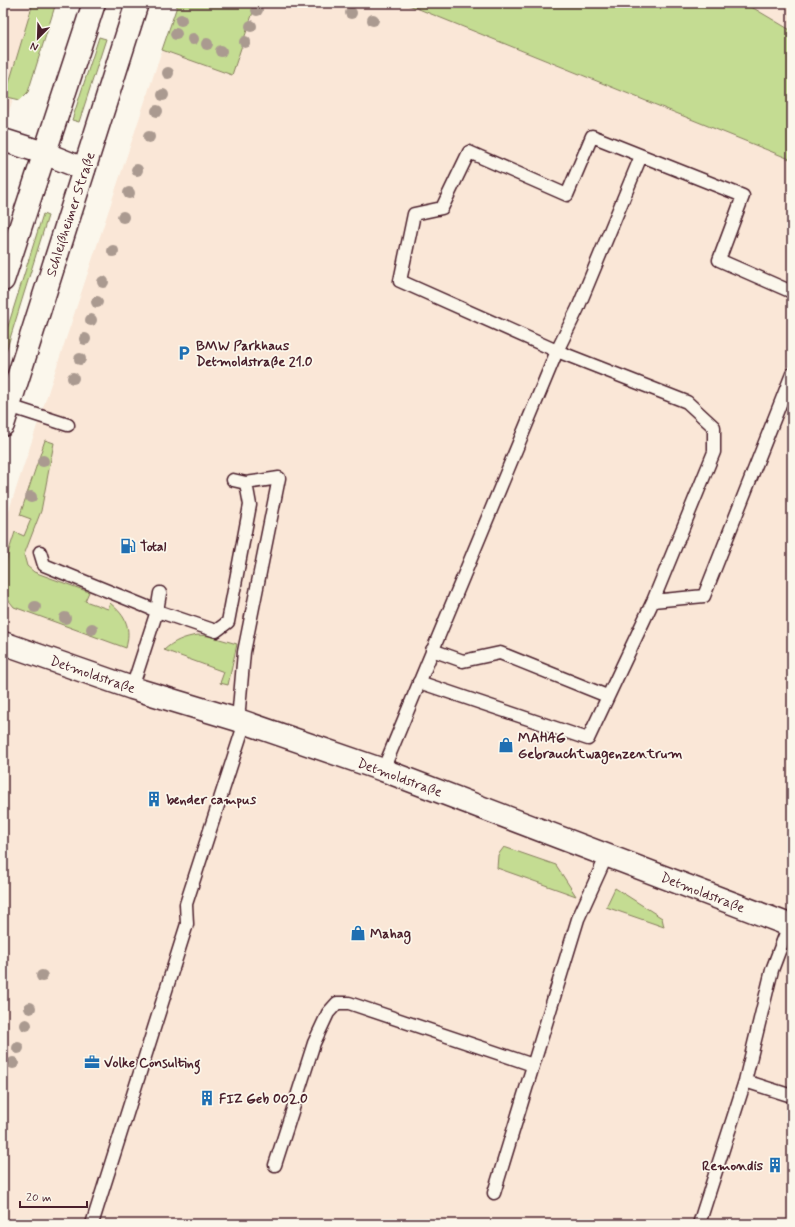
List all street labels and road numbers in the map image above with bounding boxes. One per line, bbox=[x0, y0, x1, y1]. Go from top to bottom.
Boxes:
street label: Schleißheimer Straße bbox=[42, 150, 100, 279]
street label: Detmoldstraße bbox=[48, 652, 138, 698]
street label: Detmoldstraße bbox=[355, 754, 445, 802]
street label: Detmoldstraße bbox=[658, 869, 748, 917]

